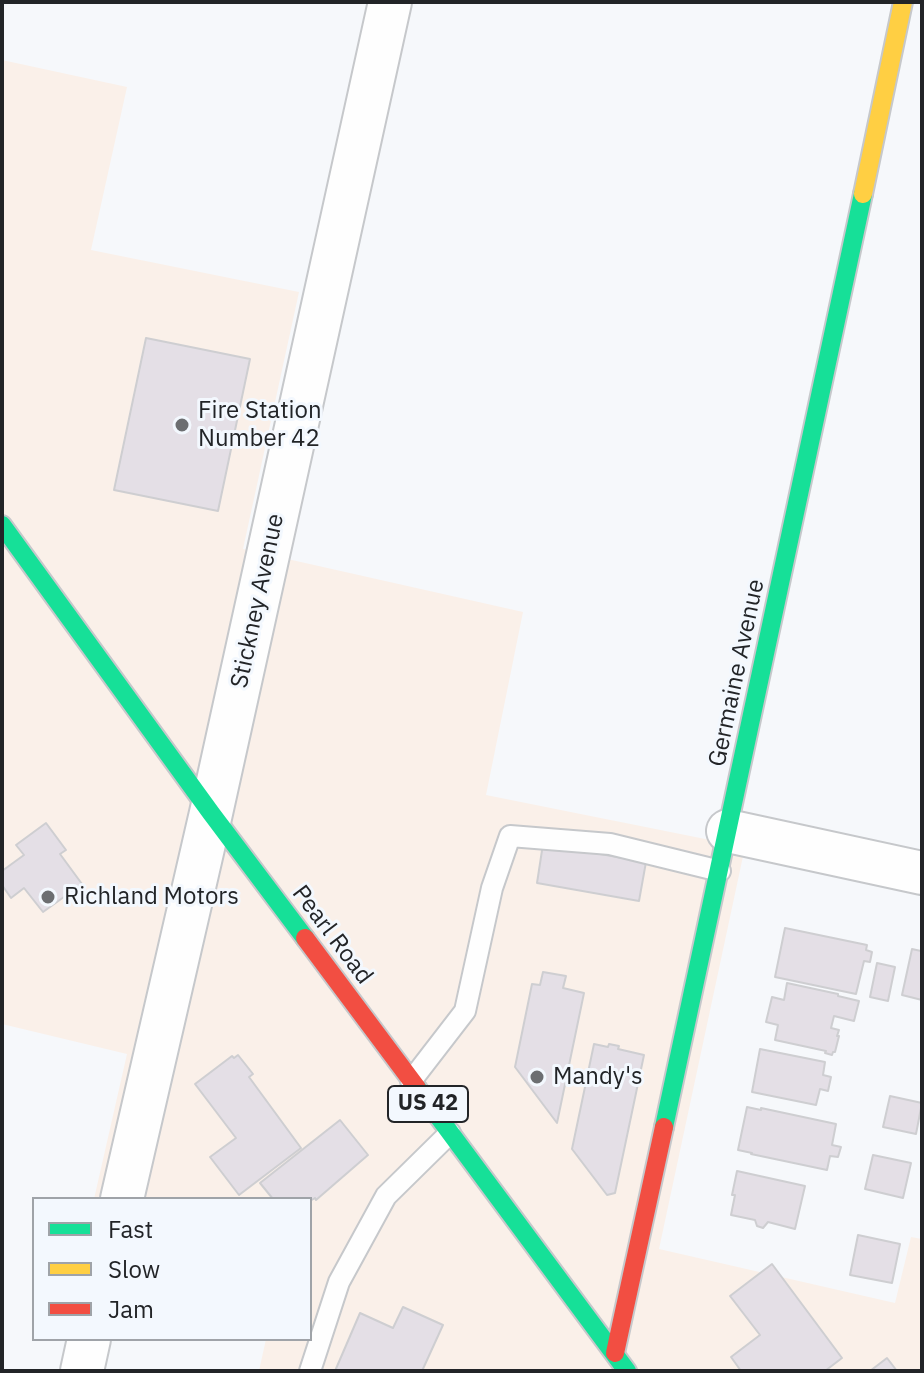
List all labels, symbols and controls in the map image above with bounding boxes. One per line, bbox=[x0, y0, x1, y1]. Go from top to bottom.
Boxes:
place label: Fire Station Number 42 bbox=[198, 397, 322, 453]
marker: Fire Station Number 42 bbox=[173, 416, 191, 434]
street label: Stickney Avenue bbox=[225, 511, 291, 691]
street label: Germaine Avenue bbox=[703, 577, 771, 769]
street label: Pearl Road bbox=[286, 880, 378, 990]
place label: Richland Motors bbox=[64, 883, 239, 911]
marker: Richland Motors bbox=[39, 888, 57, 906]
place label: Mandy's bbox=[553, 1063, 643, 1091]
marker: Mandy's bbox=[528, 1068, 546, 1086]
road number: US 42 bbox=[388, 1086, 468, 1122]
legend bbox=[32, 1197, 312, 1341]
text: Fast bbox=[108, 1213, 153, 1245]
text: Slow bbox=[108, 1253, 160, 1285]
text: Jam bbox=[108, 1293, 154, 1325]

